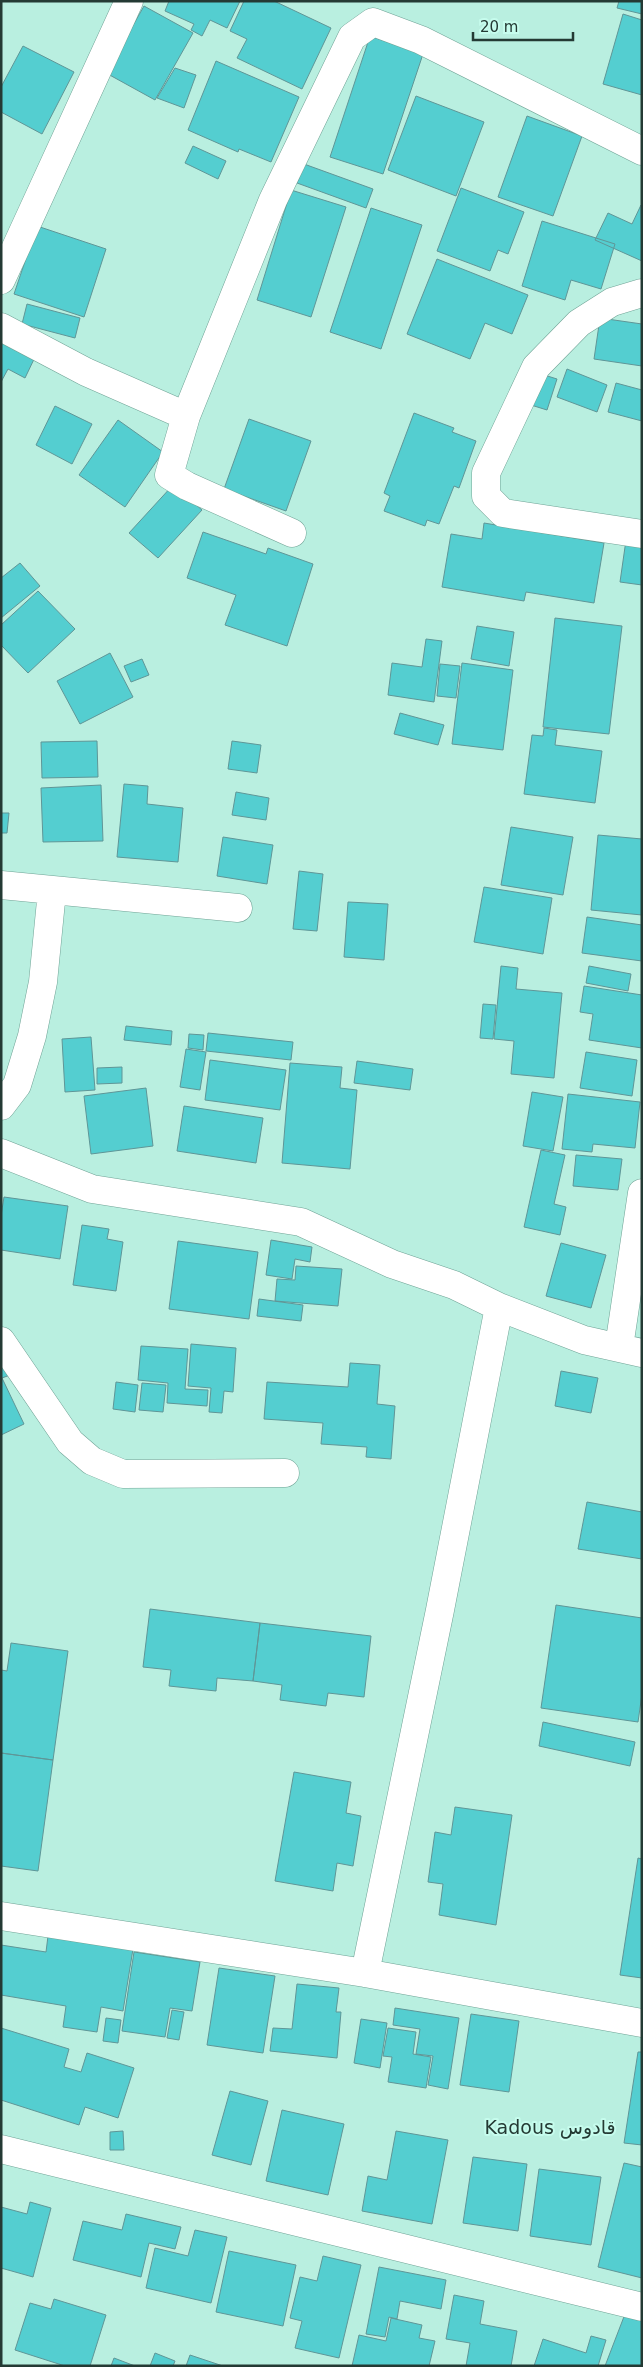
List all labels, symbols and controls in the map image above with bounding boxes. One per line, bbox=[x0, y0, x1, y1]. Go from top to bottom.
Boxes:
scale bar bbox=[473, 10, 573, 42]
text: 20 m bbox=[480, 18, 518, 36]
district label: Kadous قادوس bbox=[484, 2116, 616, 2139]

